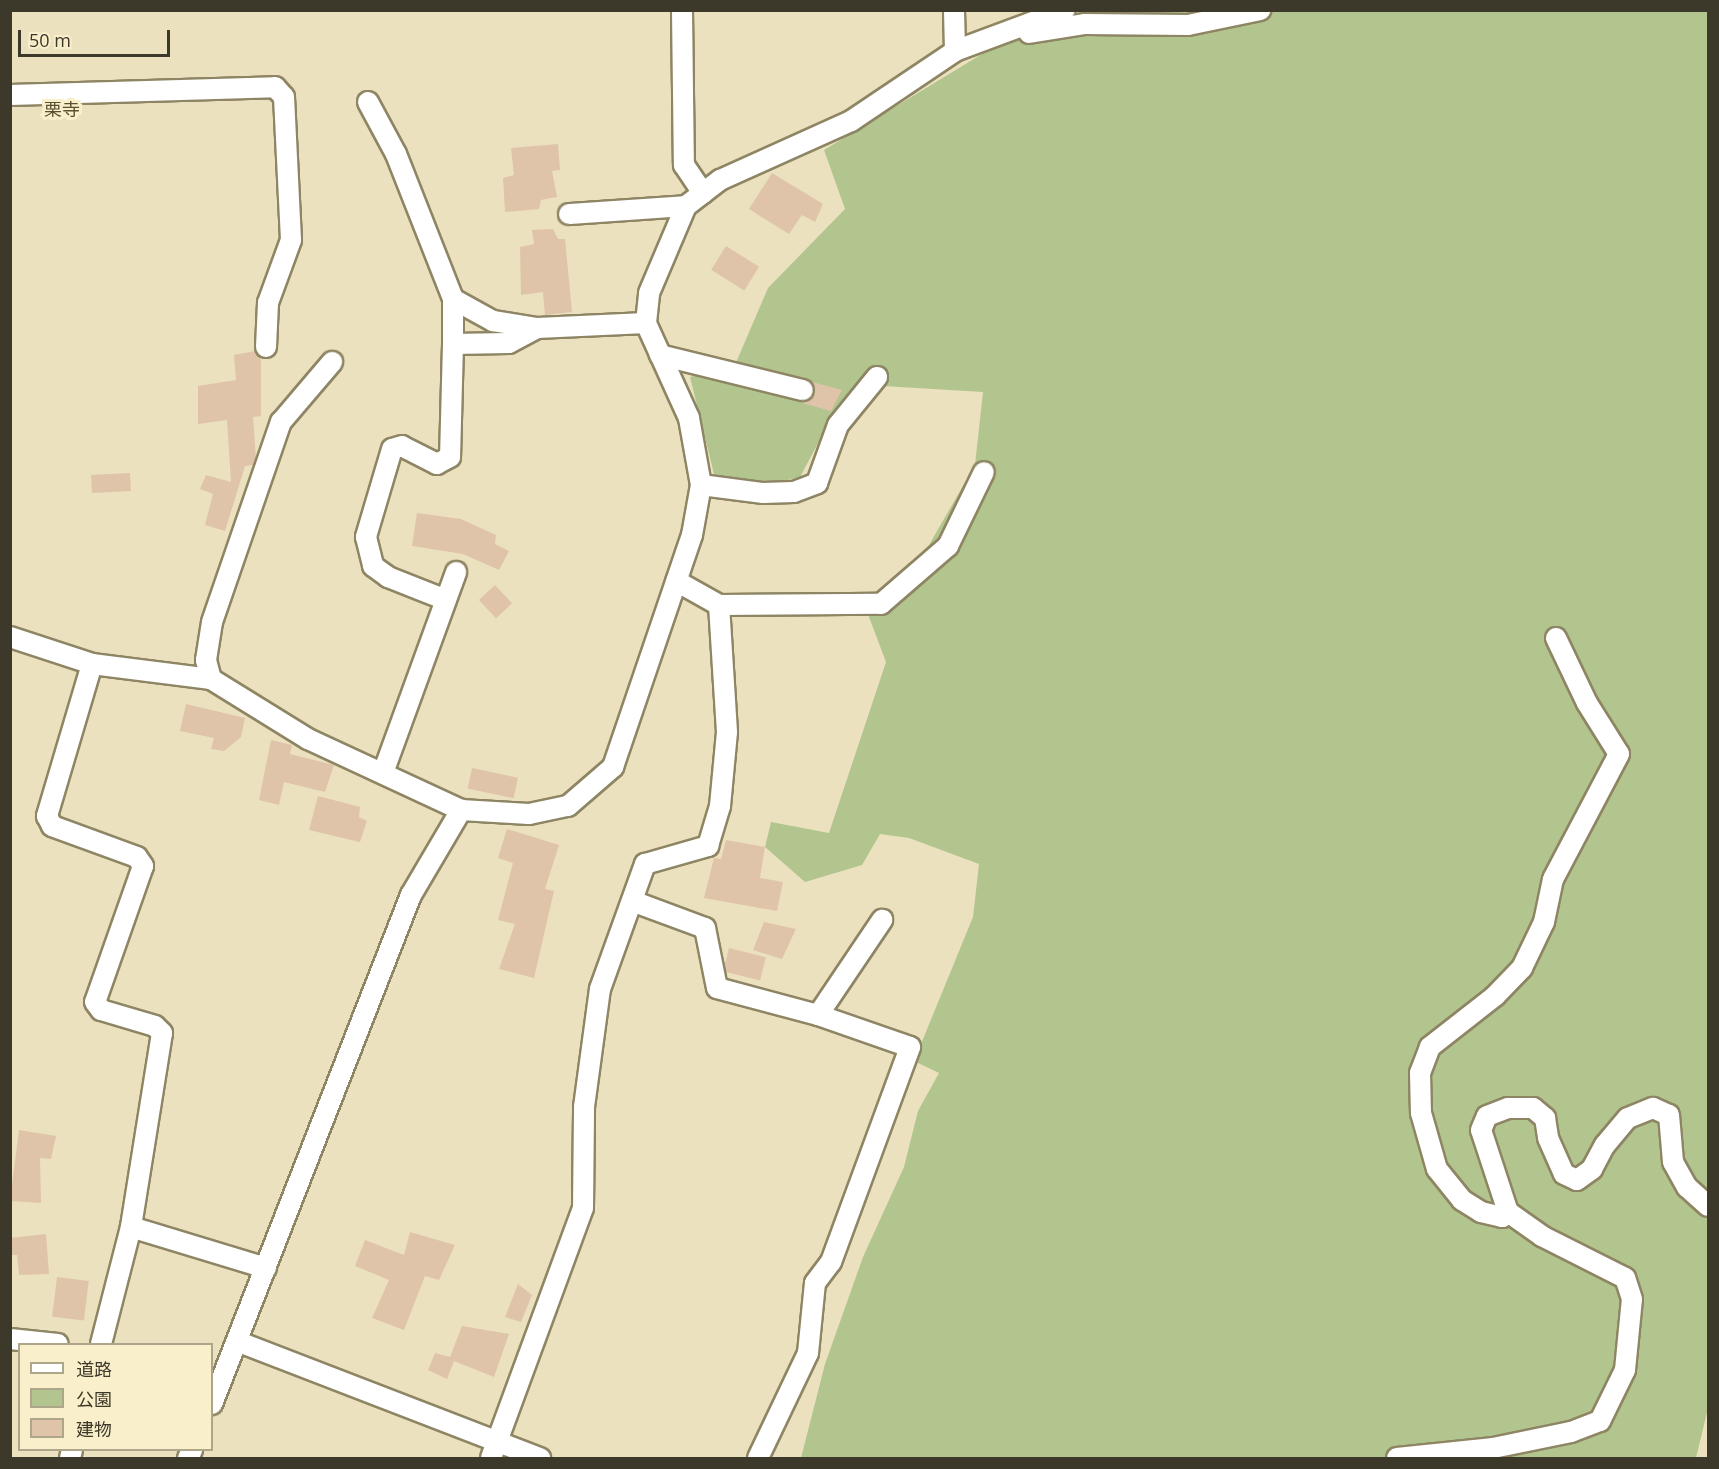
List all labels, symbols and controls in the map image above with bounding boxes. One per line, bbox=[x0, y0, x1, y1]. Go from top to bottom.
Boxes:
scale bar bbox=[21, 18, 172, 56]
text: 50 m bbox=[29, 28, 71, 52]
district label: 栗寺 bbox=[44, 98, 80, 120]
legend bbox=[18, 1343, 213, 1451]
text: 道路 bbox=[76, 1357, 112, 1381]
text: 公園 bbox=[76, 1387, 112, 1411]
text: 建物 bbox=[76, 1417, 112, 1441]

